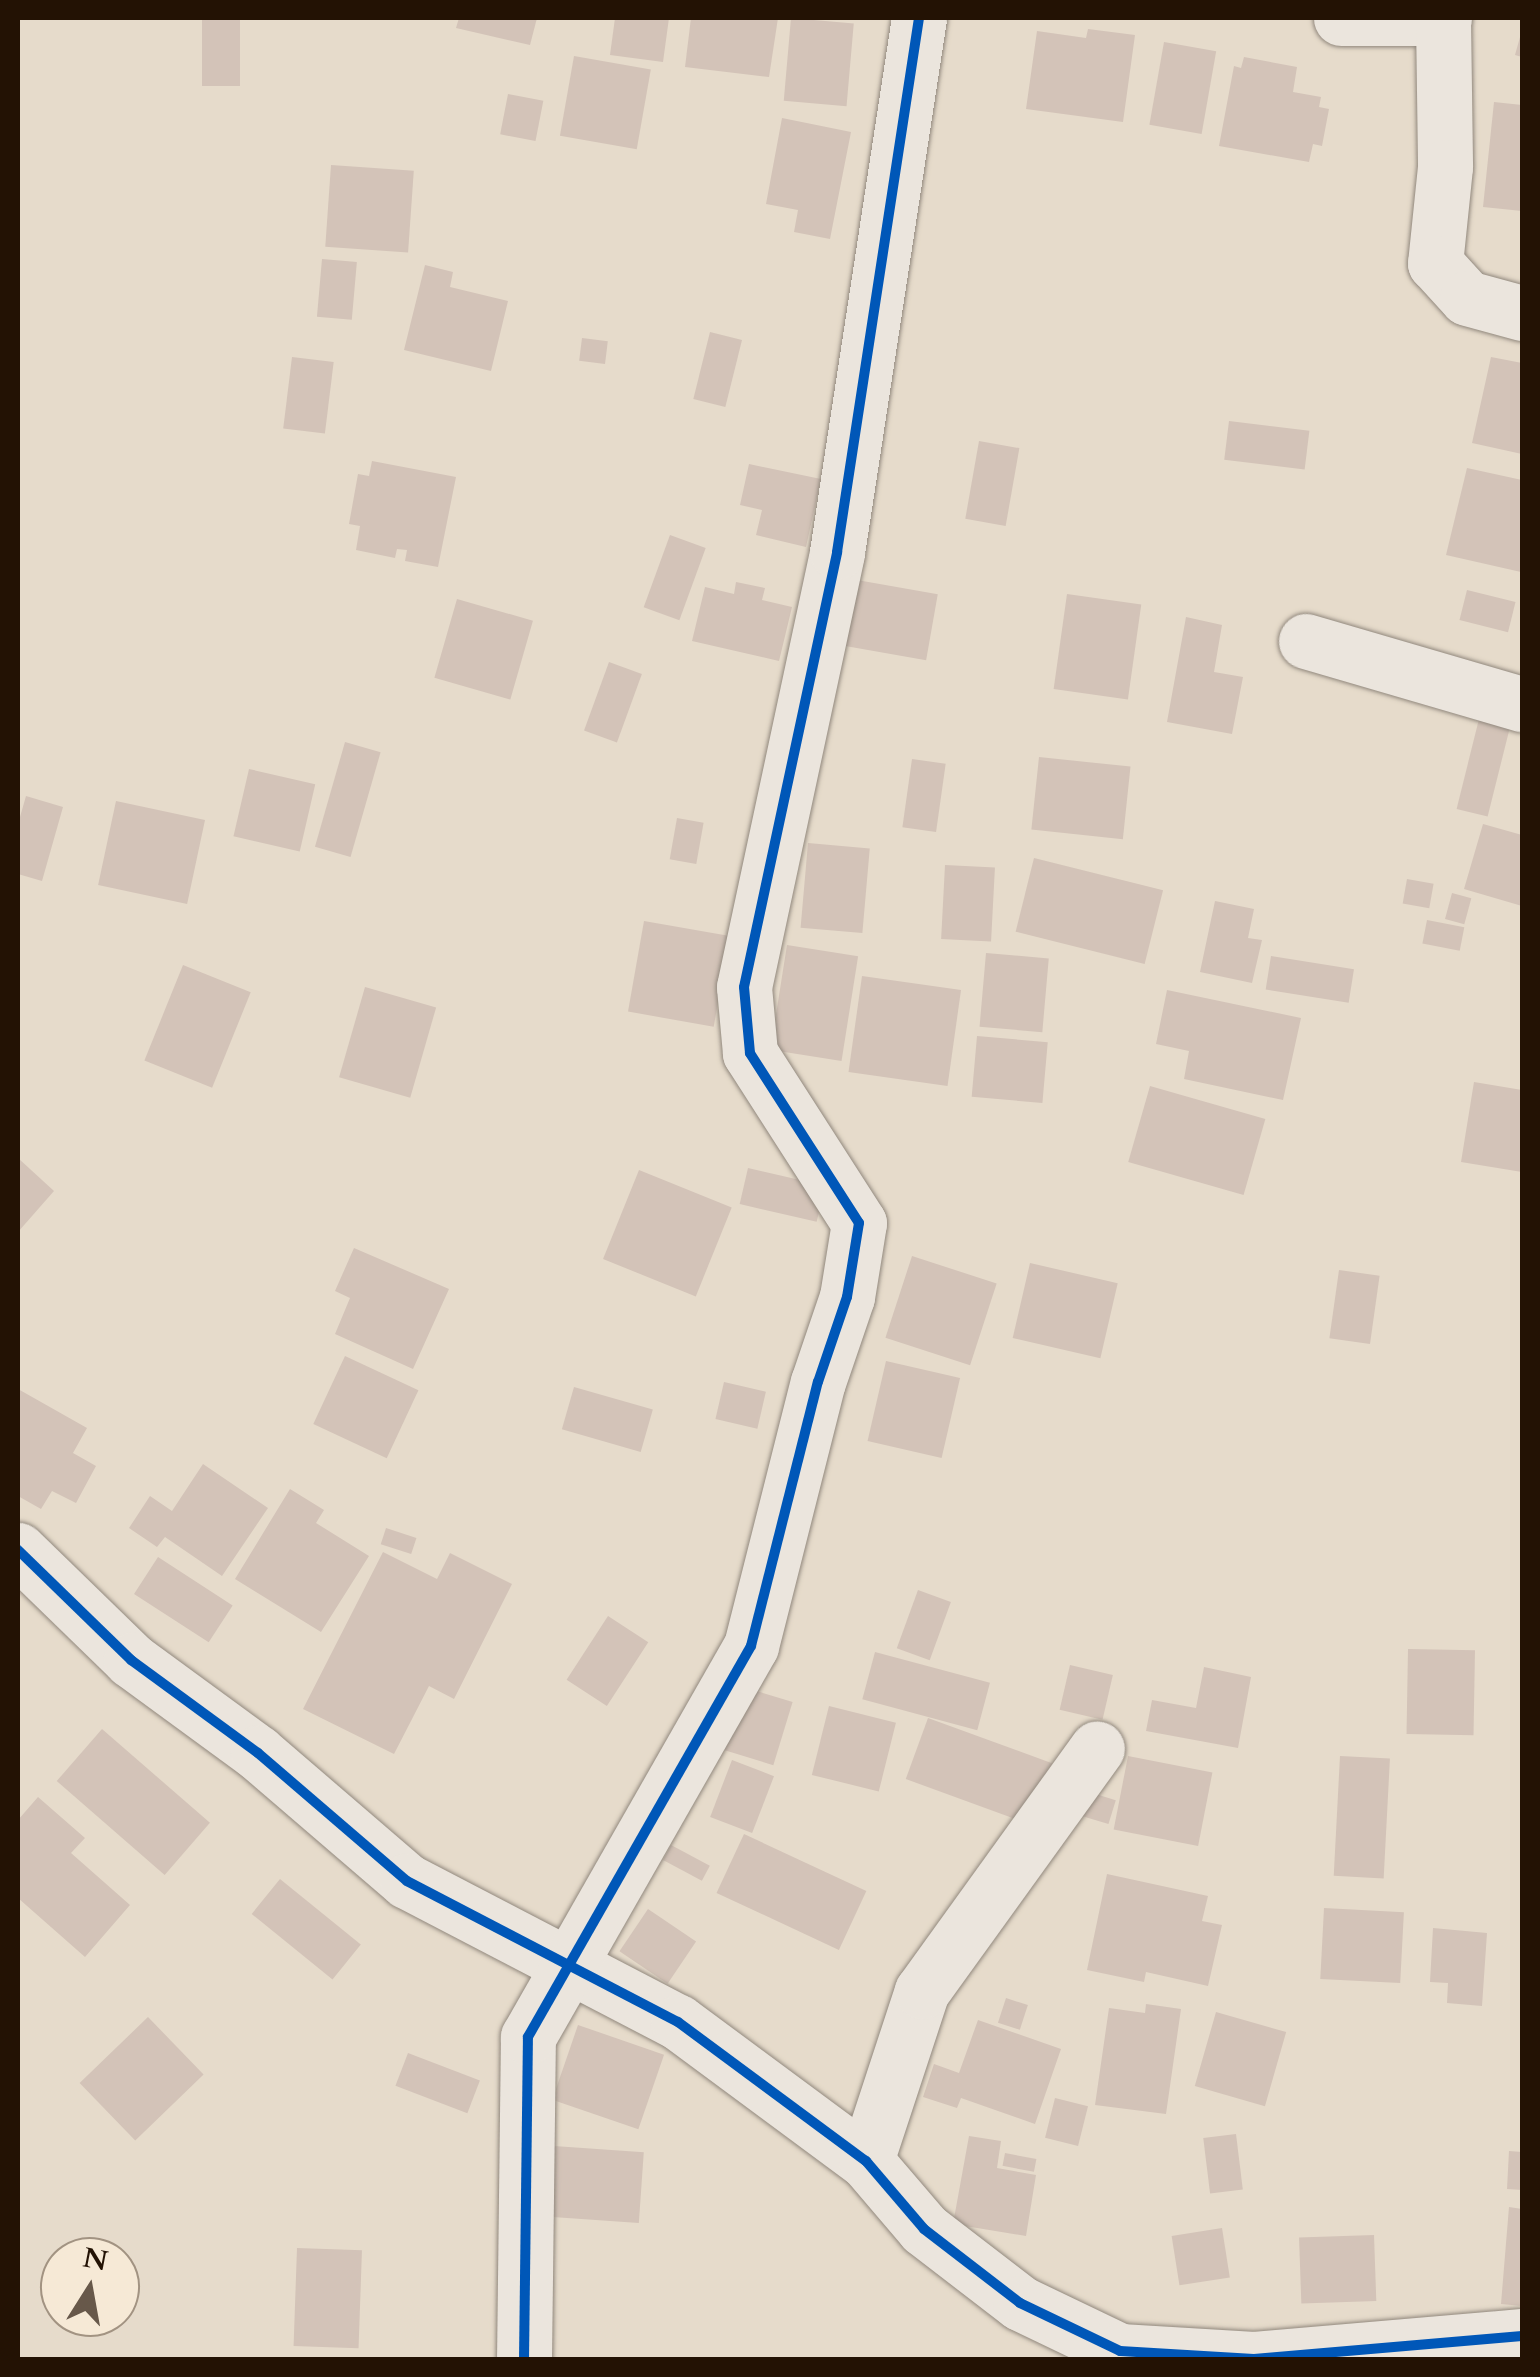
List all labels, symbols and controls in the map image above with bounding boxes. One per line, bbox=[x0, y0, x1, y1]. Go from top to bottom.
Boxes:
north arrow bbox=[40, 2237, 140, 2337]
text: N bbox=[80, 2239, 111, 2280]

